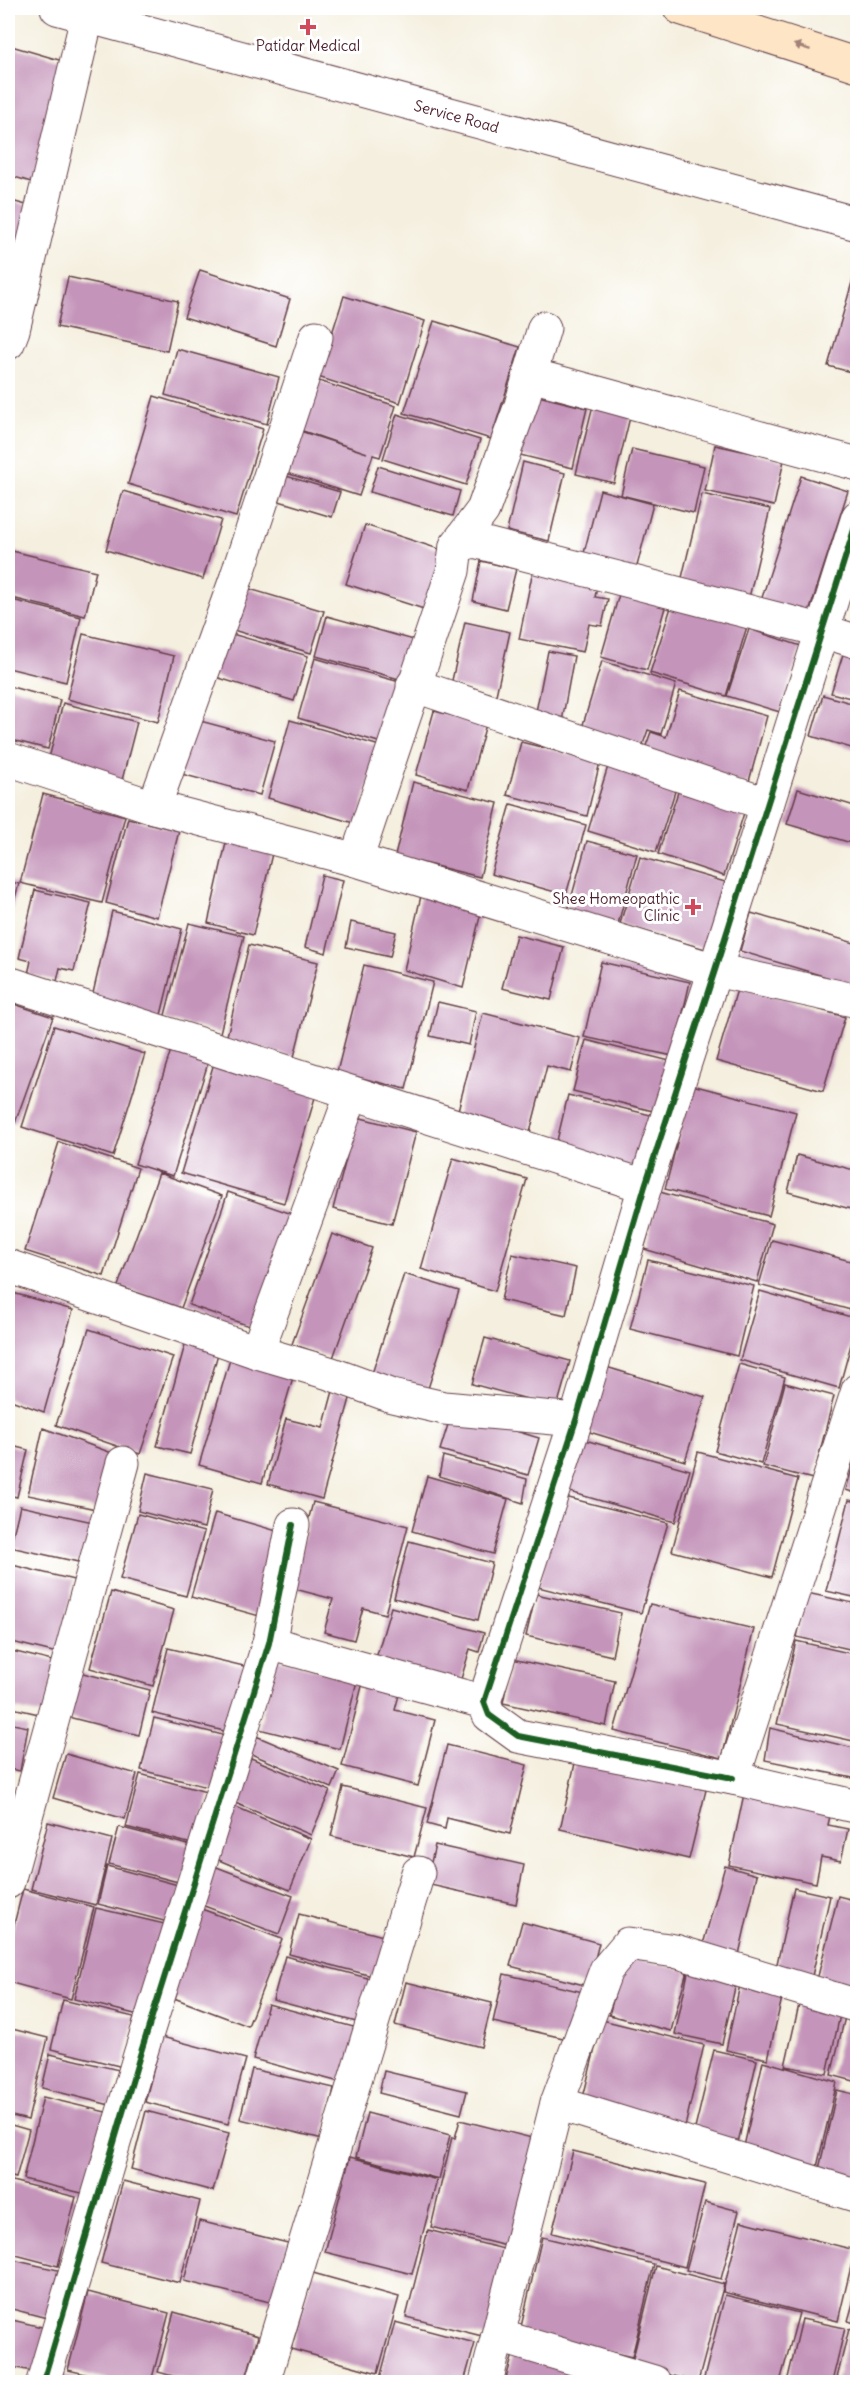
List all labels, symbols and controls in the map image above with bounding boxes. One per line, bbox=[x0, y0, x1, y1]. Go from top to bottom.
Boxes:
marker: Patidar Medical bbox=[301, 20, 315, 34]
place label: Patidar Medical bbox=[256, 36, 360, 55]
one-way arrow bbox=[793, 42, 811, 52]
street label: Service Road bbox=[412, 95, 502, 136]
place label: Shee Homeopathic Clinic bbox=[553, 889, 680, 925]
marker: Shee Homeopathic Clinic bbox=[684, 898, 702, 916]

